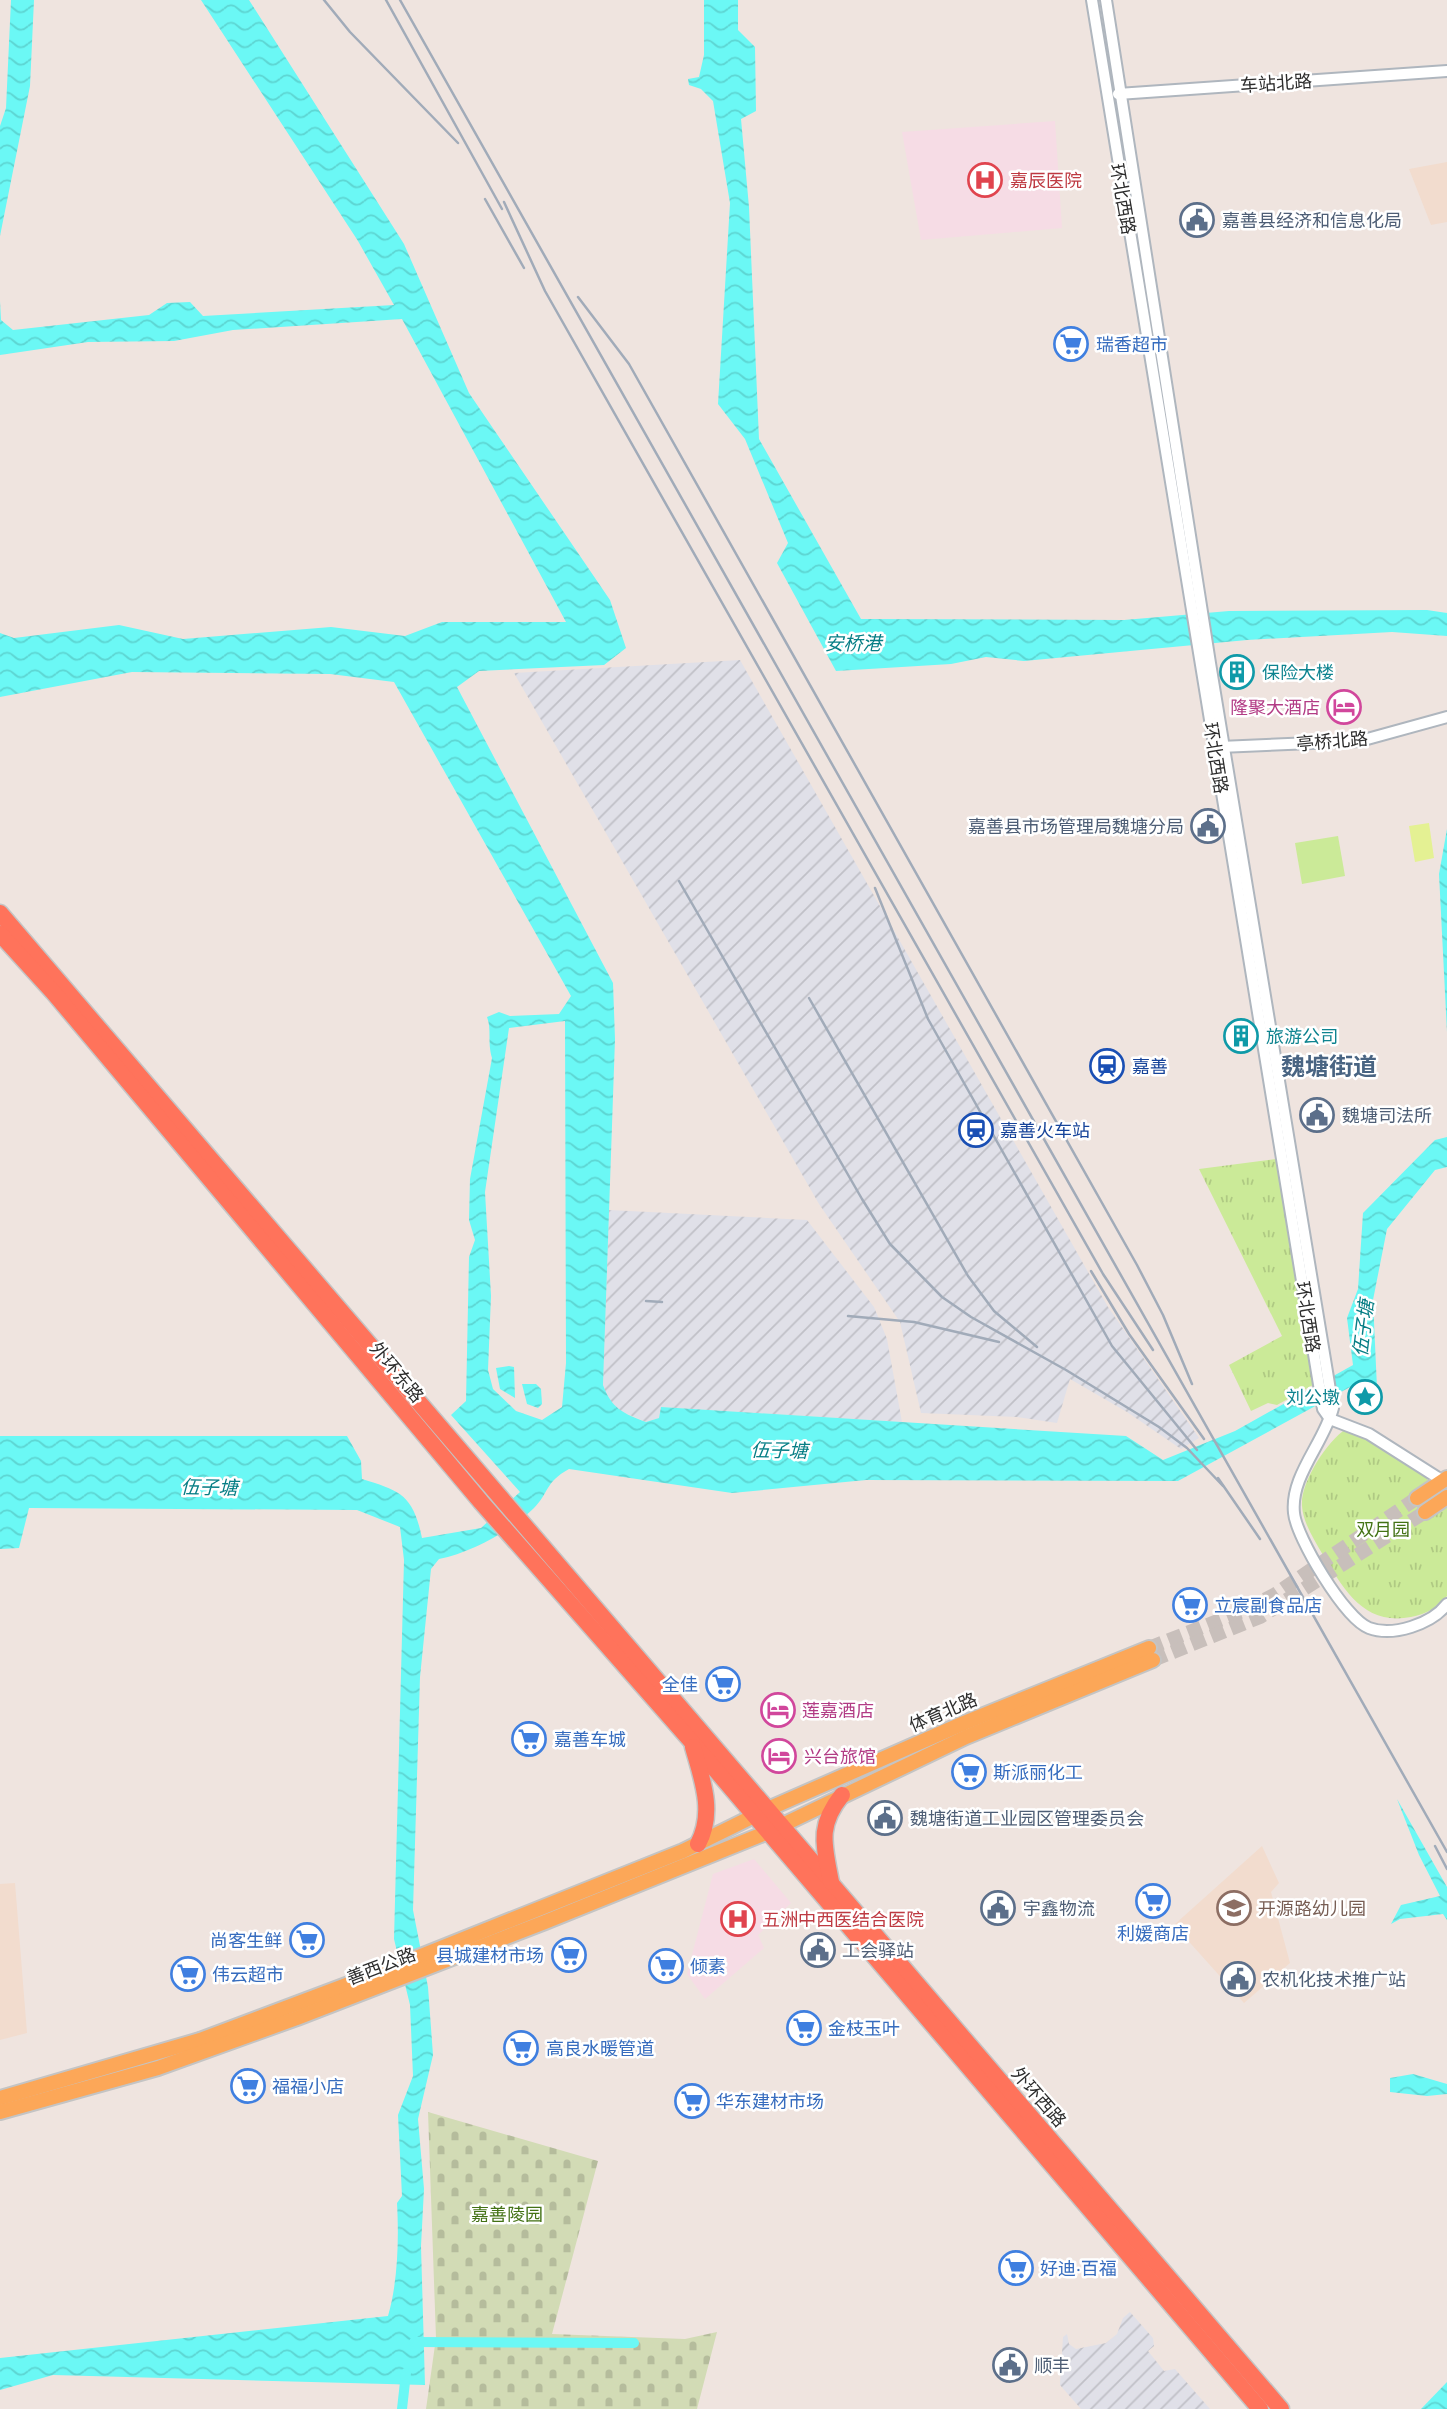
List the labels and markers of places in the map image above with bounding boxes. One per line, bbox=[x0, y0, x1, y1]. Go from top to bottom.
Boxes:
hospital icon: 嘉辰医院 bbox=[966, 161, 1004, 199]
place label: 嘉辰医院 bbox=[1010, 169, 1082, 192]
public building icon: 嘉善县经济和信息化局 bbox=[1178, 201, 1216, 239]
place label: 嘉善县经济和信息化局 bbox=[1222, 209, 1402, 232]
supermarket icon: 瑞香超市 bbox=[1052, 325, 1090, 363]
place label: 瑞香超市 bbox=[1096, 333, 1168, 356]
building icon: 保险大楼 bbox=[1218, 653, 1256, 691]
place label: 保险大楼 bbox=[1262, 661, 1334, 684]
hotel icon: 隆聚大酒店 bbox=[1325, 688, 1363, 726]
place label: 隆聚大酒店 bbox=[1230, 696, 1320, 719]
public building icon: 嘉善县市场管理局魏塘分局 bbox=[1189, 807, 1227, 845]
place label: 嘉善县市场管理局魏塘分局 bbox=[968, 815, 1184, 838]
building icon: 旅游公司 bbox=[1222, 1017, 1260, 1055]
place label: 旅游公司 bbox=[1266, 1025, 1338, 1048]
station icon: 嘉善 bbox=[1088, 1047, 1126, 1085]
place label: 嘉善 bbox=[1132, 1055, 1168, 1078]
public building icon: 魏塘司法所 bbox=[1298, 1096, 1336, 1134]
place label: 魏塘司法所 bbox=[1342, 1104, 1432, 1127]
station icon: 嘉善火车站 bbox=[957, 1111, 995, 1149]
place label: 嘉善火车站 bbox=[1000, 1119, 1090, 1142]
place icon: 刘公墩 bbox=[1346, 1378, 1384, 1416]
place label: 刘公墩 bbox=[1286, 1386, 1340, 1409]
supermarket icon: 立宸副食品店 bbox=[1171, 1586, 1209, 1624]
place label: 立宸副食品店 bbox=[1214, 1594, 1322, 1617]
supermarket icon: 全佳 bbox=[704, 1665, 742, 1703]
place label: 全佳 bbox=[662, 1673, 698, 1696]
hotel icon: 莲嘉酒店 bbox=[759, 1691, 797, 1729]
place label: 莲嘉酒店 bbox=[802, 1699, 874, 1722]
supermarket icon: 嘉善车城 bbox=[510, 1720, 548, 1758]
place label: 嘉善车城 bbox=[554, 1728, 626, 1751]
hotel icon: 兴台旅馆 bbox=[760, 1737, 798, 1775]
place label: 兴台旅馆 bbox=[804, 1745, 876, 1768]
supermarket icon: 斯派丽化工 bbox=[950, 1753, 988, 1791]
place label: 斯派丽化工 bbox=[993, 1761, 1083, 1784]
public building icon: 魏塘街道工业园区管理委员会 bbox=[866, 1799, 904, 1837]
place label: 魏塘街道工业园区管理委员会 bbox=[910, 1807, 1144, 1830]
supermarket icon: 利媛商店 bbox=[1134, 1882, 1172, 1920]
public building icon: 宇鑫物流 bbox=[979, 1889, 1017, 1927]
school or university icon: 开源路幼儿园 bbox=[1215, 1889, 1253, 1927]
place label: 宇鑫物流 bbox=[1023, 1897, 1095, 1920]
place label: 开源路幼儿园 bbox=[1258, 1897, 1366, 1920]
hospital icon: 五洲中西医结合医院 bbox=[719, 1900, 757, 1938]
place label: 五洲中西医结合医院 bbox=[762, 1908, 924, 1931]
supermarket icon: 尚客生鲜 bbox=[288, 1921, 326, 1959]
place label: 利媛商店 bbox=[1117, 1922, 1189, 1945]
place label: 尚客生鲜 bbox=[210, 1929, 282, 1952]
public building icon: 工会驿站 bbox=[799, 1931, 837, 1969]
supermarket icon: 县城建材市场 bbox=[550, 1936, 588, 1974]
place label: 工会驿站 bbox=[842, 1939, 914, 1962]
place label: 县城建材市场 bbox=[436, 1944, 544, 1967]
supermarket icon: 倾素 bbox=[647, 1947, 685, 1985]
supermarket icon: 伟云超市 bbox=[169, 1955, 207, 1993]
place label: 倾素 bbox=[690, 1955, 726, 1978]
public building icon: 农机化技术推广站 bbox=[1219, 1960, 1257, 1998]
place label: 伟云超市 bbox=[212, 1963, 284, 1986]
place label: 农机化技术推广站 bbox=[1262, 1968, 1406, 1991]
supermarket icon: 金枝玉叶 bbox=[785, 2009, 823, 2047]
place label: 金枝玉叶 bbox=[828, 2017, 900, 2040]
supermarket icon: 高良水暖管道 bbox=[502, 2029, 540, 2067]
place label: 高良水暖管道 bbox=[546, 2037, 654, 2060]
supermarket icon: 福福小店 bbox=[229, 2067, 267, 2105]
place label: 福福小店 bbox=[272, 2075, 344, 2098]
supermarket icon: 华东建材市场 bbox=[673, 2082, 711, 2120]
place label: 华东建材市场 bbox=[716, 2090, 824, 2113]
supermarket icon: 好迪·百福 bbox=[997, 2249, 1035, 2287]
place label: 好迪·百福 bbox=[1040, 2257, 1117, 2280]
public building icon: 顺丰 bbox=[991, 2346, 1029, 2384]
place label: 顺丰 bbox=[1034, 2354, 1070, 2377]

